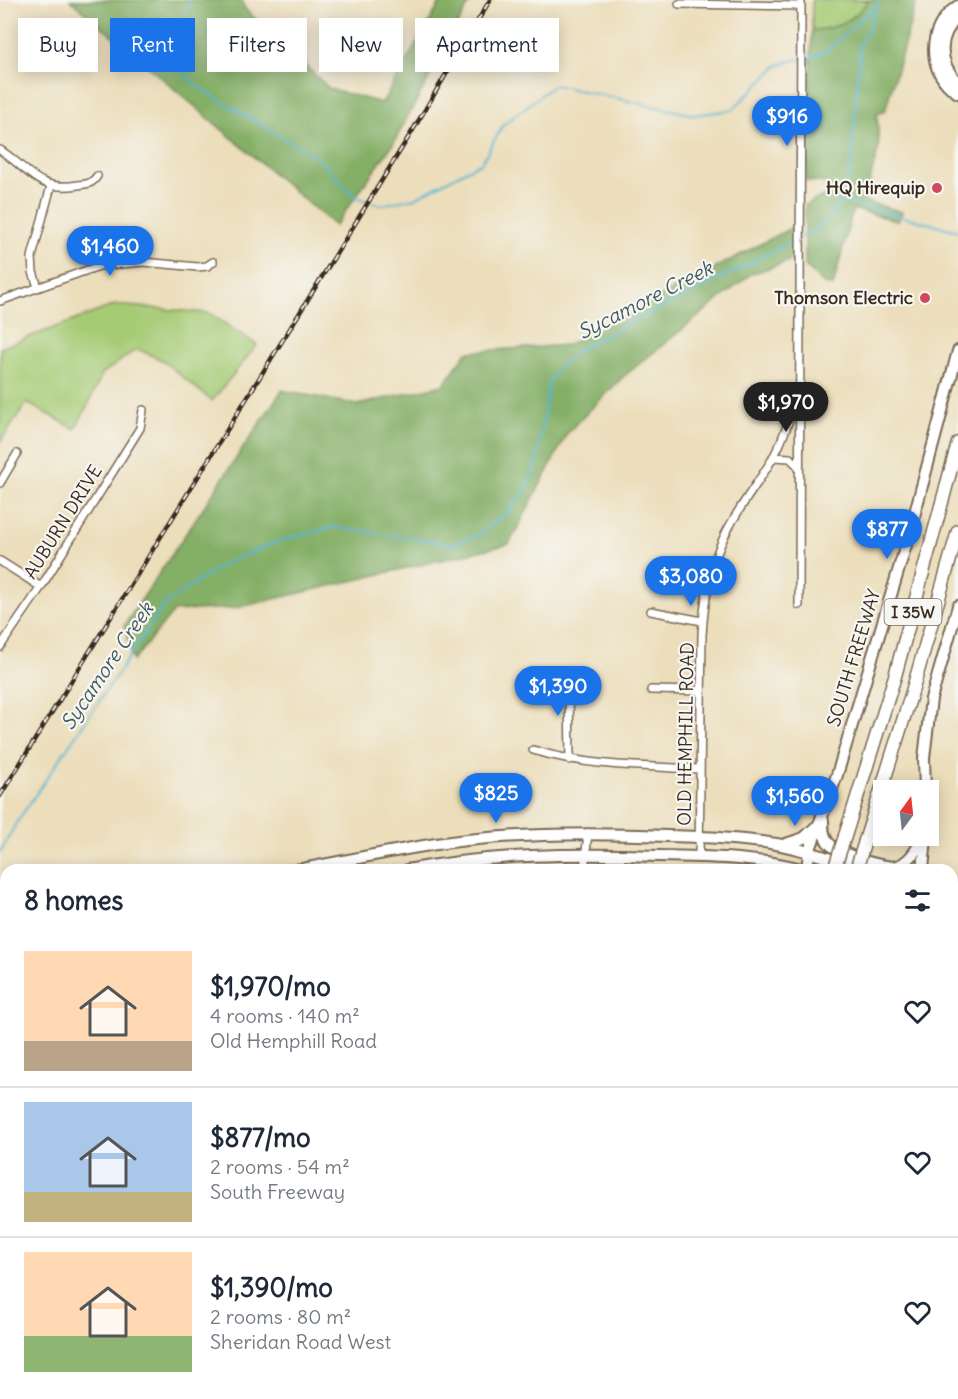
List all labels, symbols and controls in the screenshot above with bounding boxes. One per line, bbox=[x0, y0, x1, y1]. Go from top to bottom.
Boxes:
chip: Buy bbox=[18, 18, 98, 72]
chip: Rent bbox=[110, 18, 195, 72]
chip: Filters bbox=[207, 18, 307, 72]
chip: New bbox=[319, 18, 403, 72]
chip: Apartment bbox=[415, 18, 559, 72]
pin: $916 bbox=[751, 96, 823, 147]
text: $916 bbox=[766, 103, 808, 128]
place label: HQ Hirequip bbox=[826, 176, 925, 199]
marker: HQ Hirequip bbox=[930, 181, 944, 195]
pin: $1,460 bbox=[61, 226, 159, 277]
text: $1,460 bbox=[81, 233, 139, 258]
water label: Sycamore Creek bbox=[573, 254, 718, 344]
place label: Thomson Electric bbox=[774, 286, 913, 309]
marker: Thomson Electric bbox=[918, 291, 932, 305]
pin: $1,970 bbox=[737, 382, 835, 433]
text: $1,970 bbox=[757, 389, 815, 414]
street label: AUBURN DRIVE bbox=[18, 461, 107, 583]
pin: $877 bbox=[851, 509, 923, 560]
text: $877 bbox=[866, 516, 908, 541]
pin: $3,080 bbox=[642, 556, 740, 607]
text: $3,080 bbox=[659, 563, 723, 588]
street label: SOUTH FREEWAY bbox=[822, 586, 885, 729]
water label: Sycamore Creek bbox=[55, 596, 159, 734]
road number: I 35W bbox=[884, 599, 942, 625]
street label: OLD HEMPHILL ROAD bbox=[672, 642, 699, 826]
pin: $1,390 bbox=[509, 666, 607, 717]
text: $1,390 bbox=[529, 673, 587, 698]
pin: $825 bbox=[460, 773, 532, 824]
pin: $1,560 bbox=[746, 776, 844, 827]
text: $825 bbox=[473, 780, 519, 805]
north arrow bbox=[873, 780, 939, 846]
map controls bbox=[873, 780, 939, 846]
text: $1,560 bbox=[765, 783, 825, 808]
text: 8 homes bbox=[24, 884, 123, 917]
icon: filters bbox=[901, 884, 934, 917]
text: $1,970/mo bbox=[210, 970, 331, 1003]
icon: home bbox=[72, 975, 144, 1047]
icon: heart bbox=[901, 995, 934, 1028]
text: 4 rooms · 140 m² bbox=[210, 1003, 360, 1028]
text: Old Hemphill Road bbox=[210, 1028, 377, 1053]
text: $877/mo bbox=[210, 1121, 311, 1154]
icon: home bbox=[72, 1126, 144, 1198]
icon: heart bbox=[901, 1146, 934, 1179]
text: 2 rooms · 54 m² bbox=[210, 1154, 350, 1179]
text: South Freeway bbox=[210, 1179, 345, 1204]
text: $1,390/mo bbox=[210, 1271, 333, 1304]
icon: home bbox=[72, 1276, 144, 1348]
icon: heart bbox=[901, 1296, 934, 1329]
text: 2 rooms · 80 m² bbox=[210, 1304, 351, 1329]
text: Sheridan Road West bbox=[210, 1329, 391, 1354]

